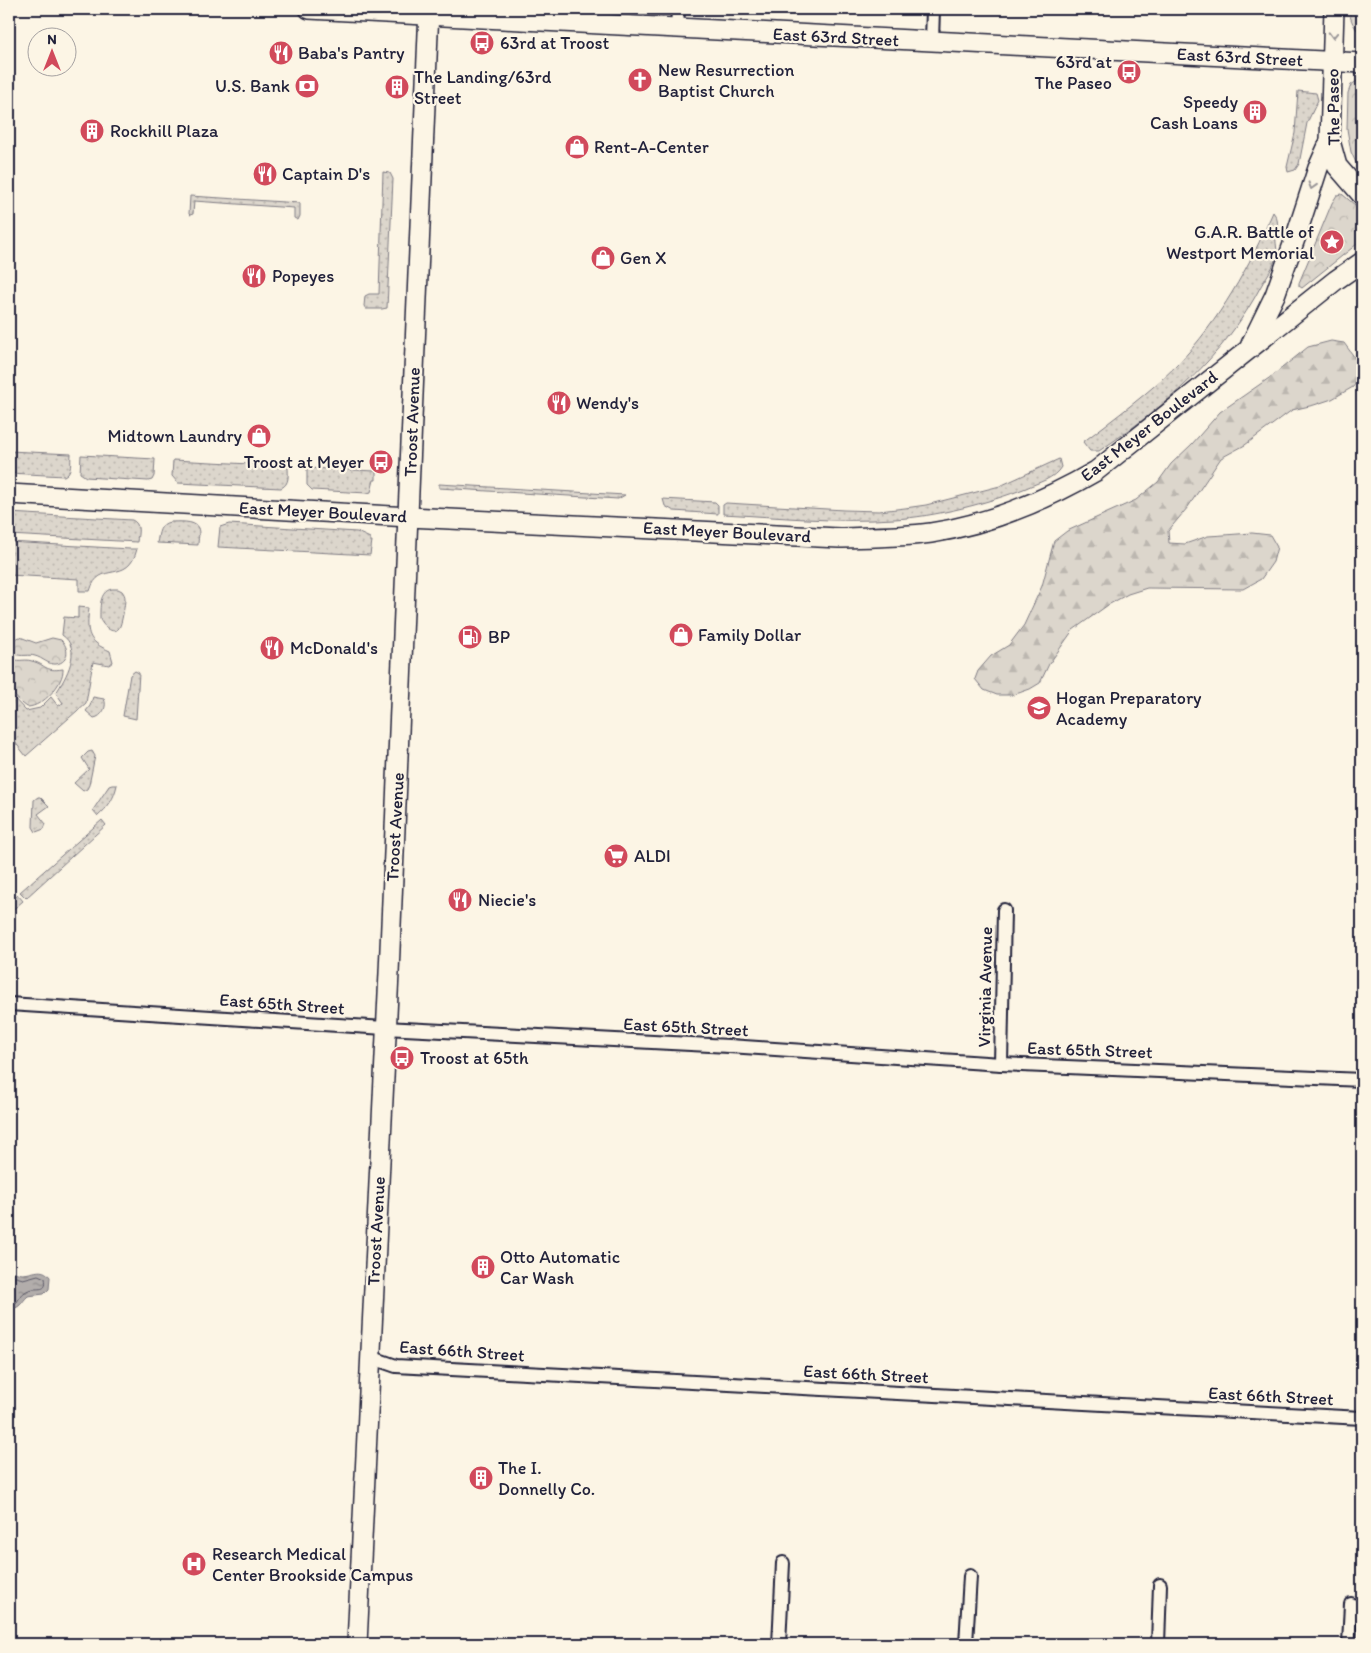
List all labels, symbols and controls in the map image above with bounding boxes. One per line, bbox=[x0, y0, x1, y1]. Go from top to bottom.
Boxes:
street label: East 63rd Street bbox=[772, 23, 900, 51]
north arrow bbox=[28, 28, 78, 78]
bus stop icon: 63rd at Troost bbox=[469, 30, 495, 56]
text: N bbox=[47, 31, 57, 48]
one-way arrow bbox=[1327, 31, 1338, 39]
place label: 63rd at Troost bbox=[500, 32, 610, 54]
restaurant icon: Baba's Pantry bbox=[268, 40, 294, 66]
place label: Baba's Pantry bbox=[298, 42, 405, 64]
street label: East 63rd Street bbox=[1176, 43, 1304, 71]
place label: 63rd at The Paseo bbox=[1035, 51, 1112, 94]
place label: New Resurrection Baptist Church bbox=[658, 59, 795, 102]
bus stop icon: 63rd at The Paseo bbox=[1116, 59, 1142, 85]
place label: The Landing/63rd Street bbox=[414, 66, 552, 109]
church icon: New Resurrection Baptist Church bbox=[627, 67, 653, 93]
street label: The Paseo bbox=[1321, 68, 1345, 146]
bank icon: U.S. Bank bbox=[294, 73, 320, 99]
building icon: The Landing/63rd Street bbox=[384, 74, 410, 100]
place label: U.S. Bank bbox=[215, 75, 290, 97]
place label: Speedy Cash Loans bbox=[1150, 91, 1238, 134]
building icon: Speedy Cash Loans bbox=[1242, 99, 1268, 125]
building icon: Rockhill Plaza bbox=[79, 118, 105, 144]
place label: Rockhill Plaza bbox=[110, 120, 219, 142]
shop icon: Rent-A-Center bbox=[564, 134, 590, 160]
place label: Rent-A-Center bbox=[594, 136, 709, 158]
restaurant icon: Captain D's bbox=[252, 161, 278, 187]
place label: Captain D's bbox=[282, 163, 370, 185]
one-way arrow bbox=[1308, 181, 1318, 190]
place label: G.A.R. Battle of Westport Memorial bbox=[1166, 221, 1314, 264]
place icon: G.A.R. Battle of Westport Memorial bbox=[1319, 229, 1345, 255]
shop icon: Gen X bbox=[590, 245, 616, 271]
place label: Gen X bbox=[620, 247, 666, 269]
restaurant icon: Popeyes bbox=[241, 263, 267, 289]
place label: Popeyes bbox=[272, 265, 334, 287]
street label: East Meyer Boulevard bbox=[1076, 365, 1222, 486]
street label: Troost Avenue bbox=[399, 367, 425, 477]
restaurant icon: Wendy's bbox=[546, 390, 572, 416]
place label: Wendy's bbox=[576, 392, 639, 414]
shop icon: Midtown Laundry bbox=[246, 423, 272, 449]
place label: Midtown Laundry bbox=[108, 425, 243, 447]
bus stop icon: Troost at Meyer bbox=[368, 449, 394, 475]
place label: Troost at Meyer bbox=[244, 451, 365, 473]
street label: East Meyer Boulevard bbox=[239, 497, 408, 527]
street label: East Meyer Boulevard bbox=[643, 517, 812, 547]
shop icon: Family Dollar bbox=[668, 622, 694, 648]
fuel station icon: BP bbox=[457, 624, 483, 650]
place label: Family Dollar bbox=[698, 624, 802, 646]
place label: BP bbox=[488, 626, 510, 648]
restaurant icon: McDonald's bbox=[259, 635, 285, 661]
place label: McDonald's bbox=[290, 637, 378, 659]
place label: Hogan Preparatory Academy bbox=[1056, 687, 1202, 730]
school or university icon: Hogan Preparatory Academy bbox=[1026, 695, 1052, 721]
street label: Troost Avenue bbox=[381, 772, 409, 882]
supermarket icon: ALDI bbox=[603, 843, 629, 869]
place label: ALDI bbox=[634, 845, 671, 867]
restaurant icon: Niecie's bbox=[447, 887, 473, 913]
place label: Niecie's bbox=[478, 889, 536, 911]
street label: Virginia Avenue bbox=[973, 926, 997, 1048]
street label: East 65th Street bbox=[219, 989, 346, 1019]
street label: East 65th Street bbox=[623, 1013, 749, 1041]
street label: East 65th Street bbox=[1027, 1037, 1153, 1063]
bus stop icon: Troost at 65th bbox=[389, 1045, 415, 1071]
place label: Troost at 65th bbox=[420, 1047, 529, 1069]
street label: Troost Avenue bbox=[362, 1176, 390, 1286]
place label: Otto Automatic Car Wash bbox=[500, 1246, 620, 1289]
building icon: Otto Automatic Car Wash bbox=[470, 1254, 496, 1280]
street label: East 66th Street bbox=[399, 1336, 526, 1366]
street label: East 66th Street bbox=[803, 1360, 929, 1388]
street label: East 66th Street bbox=[1208, 1382, 1334, 1410]
place label: The I. Donnelly Co. bbox=[498, 1457, 595, 1500]
building icon: The I. Donnelly Co. bbox=[468, 1465, 494, 1491]
place label: Research Medical Center Brookside Campus bbox=[212, 1543, 413, 1586]
hospital icon: Research Medical Center Brookside Campus bbox=[181, 1551, 207, 1577]

